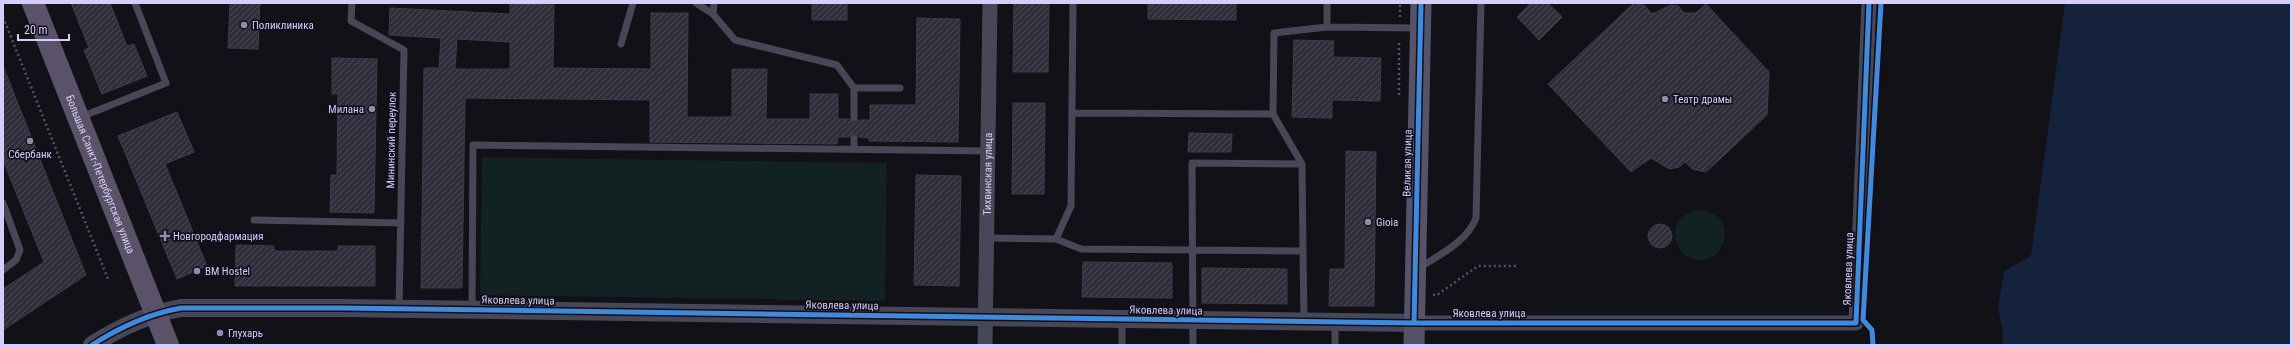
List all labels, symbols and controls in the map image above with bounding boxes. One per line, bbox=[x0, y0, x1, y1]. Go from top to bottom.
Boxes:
scale bar bbox=[18, 16, 69, 42]
place label: Поликлиника bbox=[252, 19, 314, 32]
marker: Поликлиника bbox=[239, 20, 249, 30]
text: 20 m bbox=[24, 23, 48, 37]
street label: Мининский переулок bbox=[384, 91, 399, 189]
street label: Большая Санкт-Петербургская улица bbox=[63, 93, 137, 256]
place label: Театр драмы bbox=[1673, 93, 1732, 106]
marker: Театр драмы bbox=[1660, 94, 1670, 104]
place label: Милана bbox=[328, 103, 364, 116]
marker: Милана bbox=[367, 104, 377, 114]
street label: Великая улица bbox=[1400, 129, 1415, 197]
street label: Тихвинская улица bbox=[981, 133, 995, 215]
marker: Сбербанк bbox=[25, 136, 35, 146]
place label: Сбербанк bbox=[8, 148, 53, 161]
place label: Gioia bbox=[1376, 216, 1398, 229]
marker: Gioia bbox=[1363, 217, 1373, 227]
place label: Новгородфармация bbox=[173, 230, 264, 243]
marker: Новгородфармация bbox=[160, 231, 170, 241]
street label: Яковлева улица bbox=[1841, 232, 1856, 306]
place label: BM Hostel bbox=[205, 265, 250, 278]
marker: BM Hostel bbox=[192, 266, 202, 276]
street label: Яковлева улица bbox=[481, 293, 555, 308]
street label: Яковлева улица bbox=[805, 298, 879, 313]
street label: Яковлева улица bbox=[1129, 303, 1203, 318]
street label: Яковлева улица bbox=[1452, 307, 1526, 320]
place label: Глухарь bbox=[228, 327, 263, 340]
marker: Глухарь bbox=[215, 328, 225, 338]

